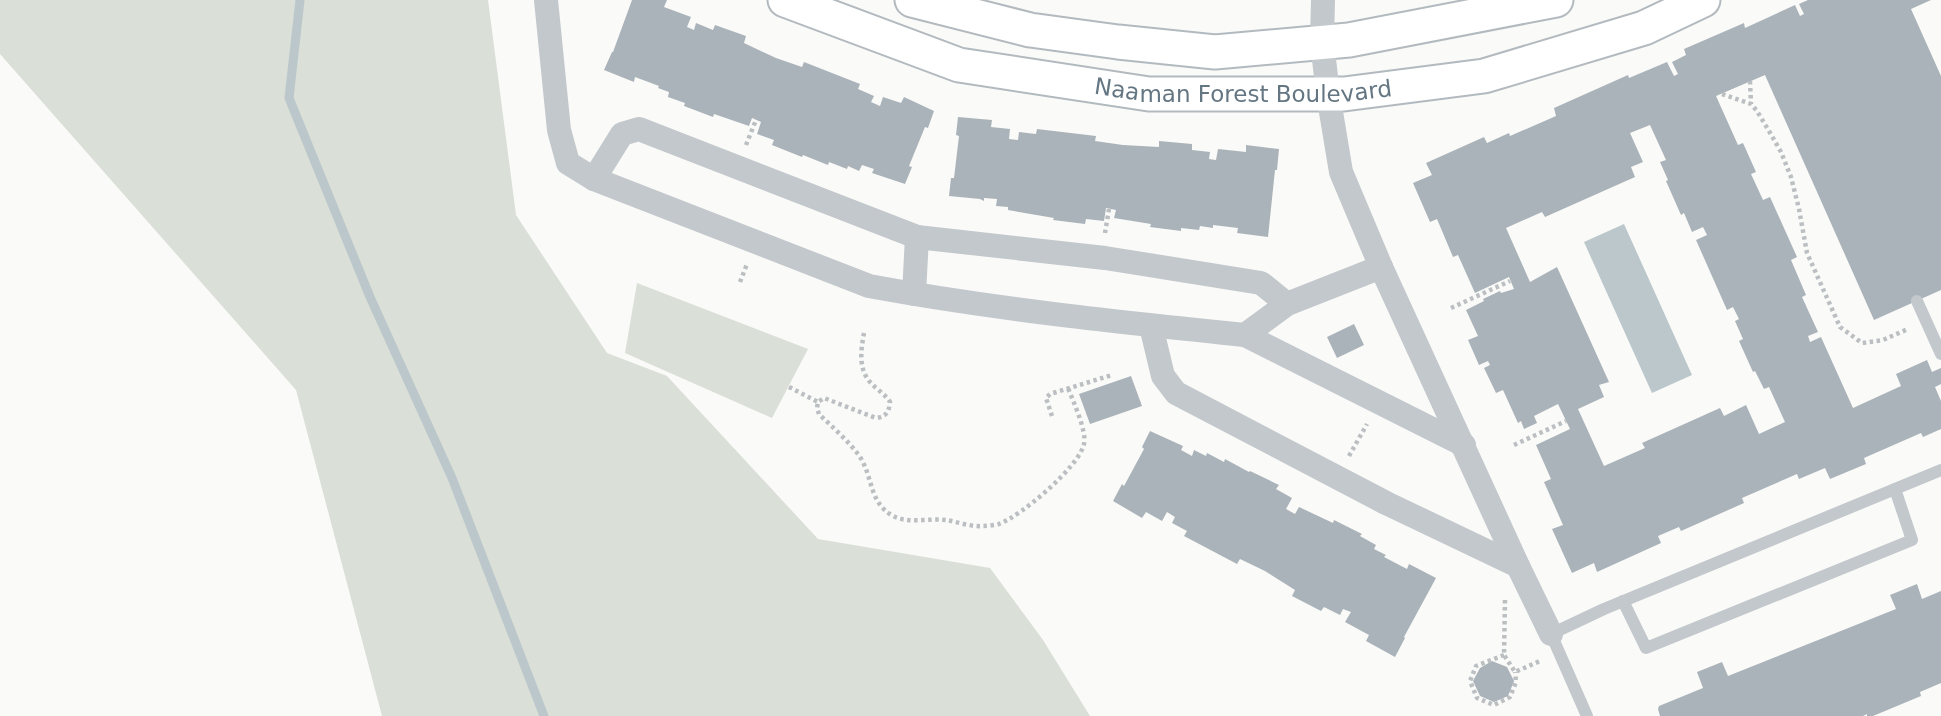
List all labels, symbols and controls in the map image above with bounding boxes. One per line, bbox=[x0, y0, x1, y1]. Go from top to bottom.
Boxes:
street label: Naaman Forest Boulevard bbox=[1093, 73, 1393, 107]

